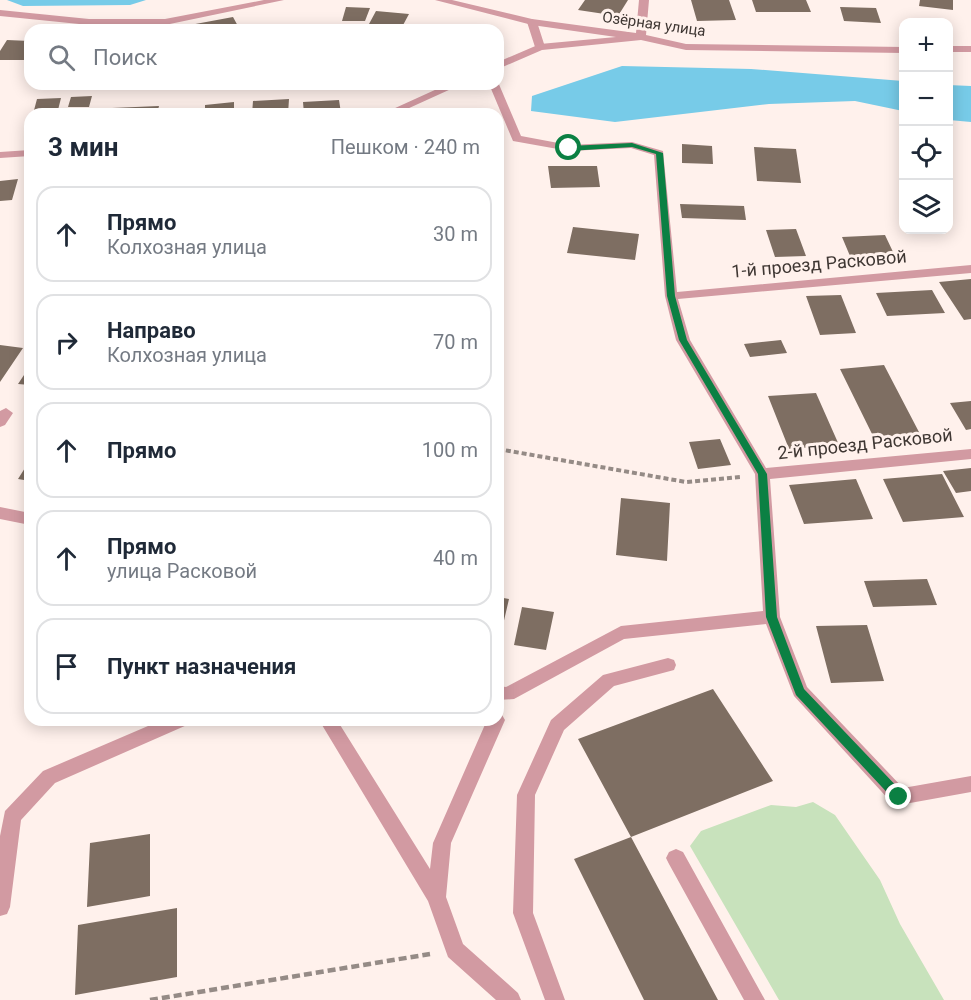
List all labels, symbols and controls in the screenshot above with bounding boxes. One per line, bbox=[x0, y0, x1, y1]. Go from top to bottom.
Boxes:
street label: Озёрная улица bbox=[601, 8, 707, 40]
map controls bbox=[899, 18, 953, 234]
button: + bbox=[899, 18, 953, 72]
search box bbox=[24, 24, 504, 90]
icon: search bbox=[45, 41, 78, 74]
text: Поиск bbox=[93, 45, 157, 70]
button: − bbox=[899, 72, 953, 126]
button: locate bbox=[899, 126, 953, 180]
text: 3 мин bbox=[48, 132, 119, 162]
route start bbox=[555, 134, 581, 160]
text: Пешком · 240 m bbox=[331, 135, 480, 159]
button: layers bbox=[899, 180, 953, 234]
text: Прямо bbox=[107, 210, 176, 235]
icon: ahead bbox=[50, 218, 83, 251]
text: 30 m bbox=[433, 222, 478, 246]
text: Колхозная улица bbox=[107, 235, 267, 259]
street label: 1-й проезд Расковой bbox=[730, 245, 908, 282]
text: Направо bbox=[107, 318, 196, 343]
icon: right bbox=[50, 326, 83, 359]
text: 70 m bbox=[433, 330, 478, 354]
text: Колхозная улица bbox=[107, 343, 267, 367]
street label: 2-й проезд Расковой bbox=[776, 424, 954, 463]
icon: ahead bbox=[50, 434, 83, 467]
text: Прямо bbox=[107, 438, 176, 463]
text: 100 m bbox=[422, 438, 478, 462]
text: Прямо bbox=[107, 534, 176, 559]
icon: ahead bbox=[50, 542, 83, 575]
text: 40 m bbox=[433, 546, 478, 570]
text: улица Расковой bbox=[107, 559, 257, 583]
icon: arrive bbox=[50, 650, 83, 683]
text: Пункт назначения bbox=[107, 654, 296, 679]
route end bbox=[885, 783, 911, 809]

